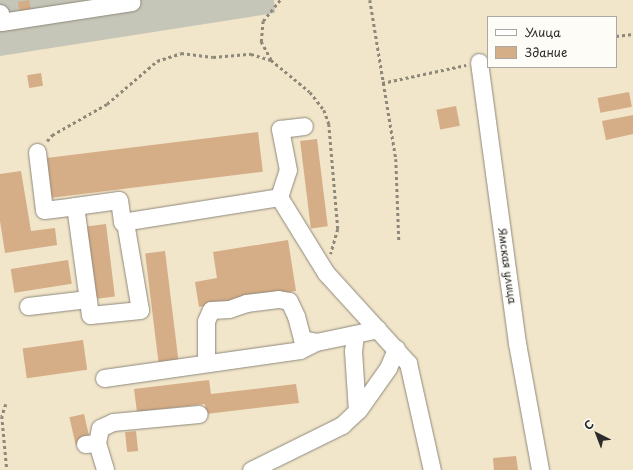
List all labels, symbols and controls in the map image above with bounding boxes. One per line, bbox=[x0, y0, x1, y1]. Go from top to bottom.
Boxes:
legend bbox=[487, 16, 617, 68]
text: Улица bbox=[525, 23, 561, 41]
text: Здание bbox=[525, 43, 567, 61]
street label: Ямская улица bbox=[495, 227, 519, 305]
north arrow bbox=[577, 414, 617, 454]
text: С bbox=[580, 416, 597, 434]

